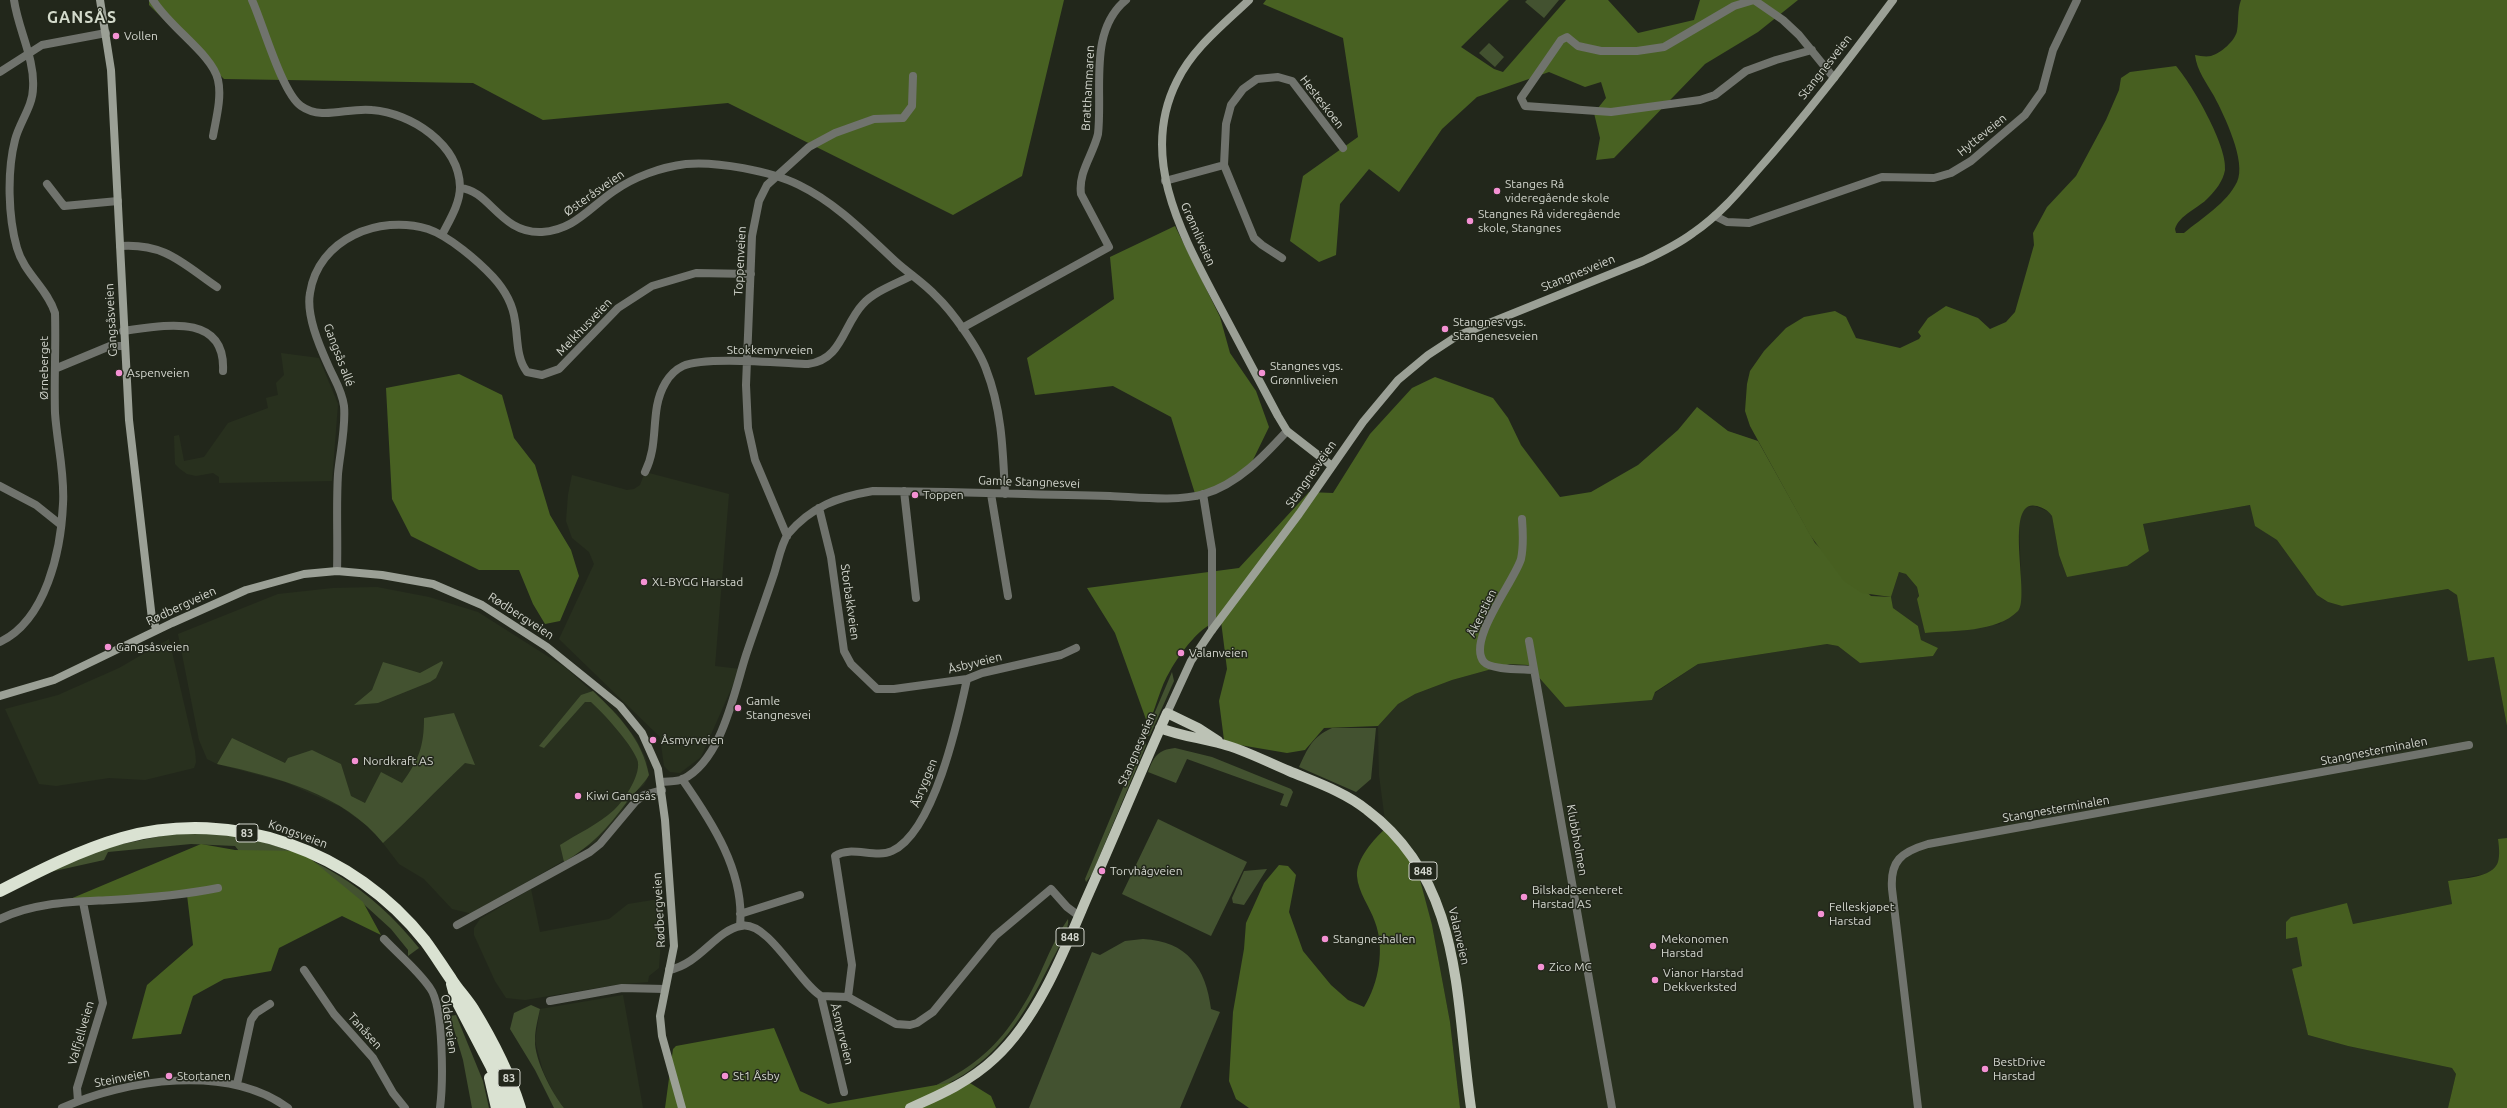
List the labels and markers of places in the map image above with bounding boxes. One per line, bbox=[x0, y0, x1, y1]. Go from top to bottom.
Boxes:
place label: Vollen bbox=[124, 29, 158, 43]
marker: Vollen bbox=[111, 31, 121, 41]
place label: Stanges Rå videregående skole bbox=[1505, 177, 1609, 205]
marker: Stanges Rå videregående skole bbox=[1492, 186, 1502, 196]
place label: Stangnes Rå videregående skole, Stangnes bbox=[1478, 207, 1620, 235]
marker: Stangnes Rå videregående skole, Stangnes bbox=[1465, 216, 1475, 226]
place label: Stangnes vgs. Stangenesveien bbox=[1453, 315, 1538, 343]
marker: Stangnes vgs. Stangenesveien bbox=[1440, 324, 1450, 334]
place label: Stangnes vgs. Grønnliveien bbox=[1270, 359, 1343, 387]
place label: Aspenveien bbox=[127, 366, 189, 380]
marker: Aspenveien bbox=[114, 368, 124, 378]
marker: Stangnes vgs. Grønnliveien bbox=[1257, 368, 1267, 378]
place label: Toppen bbox=[923, 488, 964, 502]
marker: Toppen bbox=[910, 490, 920, 500]
place label: XL-BYGG Harstad bbox=[652, 575, 743, 589]
marker: XL-BYGG Harstad bbox=[639, 577, 649, 587]
place label: Gangsåsveien bbox=[116, 640, 189, 654]
marker: Gangsåsveien bbox=[103, 642, 113, 652]
place label: Valanveien bbox=[1189, 646, 1248, 660]
marker: Valanveien bbox=[1176, 648, 1186, 658]
place label: Gamle Stangnesvei bbox=[746, 694, 811, 722]
marker: Gamle Stangnesvei bbox=[733, 703, 743, 713]
place label: Åsmyrveien bbox=[661, 733, 724, 747]
marker: Åsmyrveien bbox=[648, 735, 658, 745]
place label: Nordkraft AS bbox=[363, 754, 433, 768]
marker: Nordkraft AS bbox=[350, 756, 360, 766]
place label: Kiwi Gangsås bbox=[586, 789, 656, 803]
marker: Kiwi Gangsås bbox=[573, 791, 583, 801]
place label: Torvhågveien bbox=[1110, 864, 1183, 878]
marker: Torvhågveien bbox=[1097, 866, 1107, 876]
place label: Bilskadesenteret Harstad AS bbox=[1532, 883, 1623, 911]
marker: Bilskadesenteret Harstad AS bbox=[1519, 892, 1529, 902]
place label: Felleskjøpet Harstad bbox=[1829, 900, 1894, 928]
marker: Felleskjøpet Harstad bbox=[1816, 909, 1826, 919]
place label: Stangneshallen bbox=[1333, 932, 1415, 946]
place label: Mekonomen Harstad bbox=[1661, 932, 1729, 960]
marker: Stangneshallen bbox=[1320, 934, 1330, 944]
marker: Mekonomen Harstad bbox=[1648, 941, 1658, 951]
place label: Zico MC bbox=[1549, 960, 1592, 974]
marker: Zico MC bbox=[1536, 962, 1546, 972]
place label: Vianor Harstad Dekkverksted bbox=[1663, 966, 1743, 994]
marker: Vianor Harstad Dekkverksted bbox=[1650, 975, 1660, 985]
place label: BestDrive Harstad bbox=[1993, 1055, 2046, 1083]
marker: BestDrive Harstad bbox=[1980, 1064, 1990, 1074]
place label: Stortanen bbox=[177, 1069, 231, 1083]
place label: St1 Åsby bbox=[733, 1069, 779, 1083]
marker: Stortanen bbox=[164, 1071, 174, 1081]
marker: St1 Åsby bbox=[720, 1071, 730, 1081]

